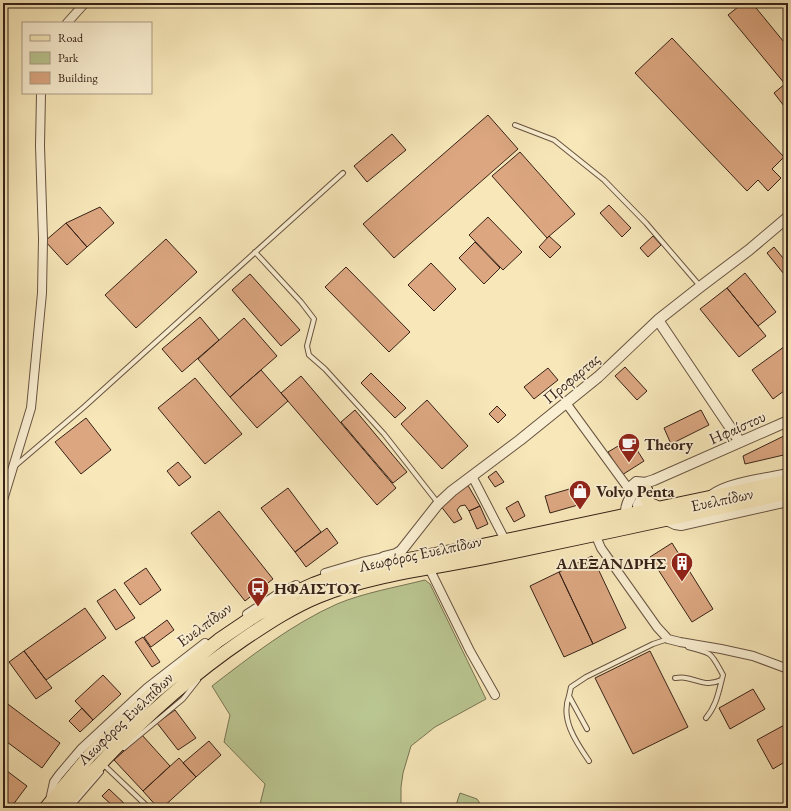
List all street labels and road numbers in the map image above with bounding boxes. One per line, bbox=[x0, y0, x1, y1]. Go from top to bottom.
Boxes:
street label: Προφαρτας bbox=[538, 348, 605, 408]
street label: Ηφαίστου bbox=[705, 406, 769, 449]
street label: Ευελπίδων bbox=[689, 483, 755, 516]
street label: Λεωφόρος Ευελπίδων bbox=[356, 530, 484, 577]
street label: Ευελπίδων bbox=[173, 597, 236, 651]
street label: Λεωφόρος Ευελπίδων bbox=[72, 667, 178, 770]

